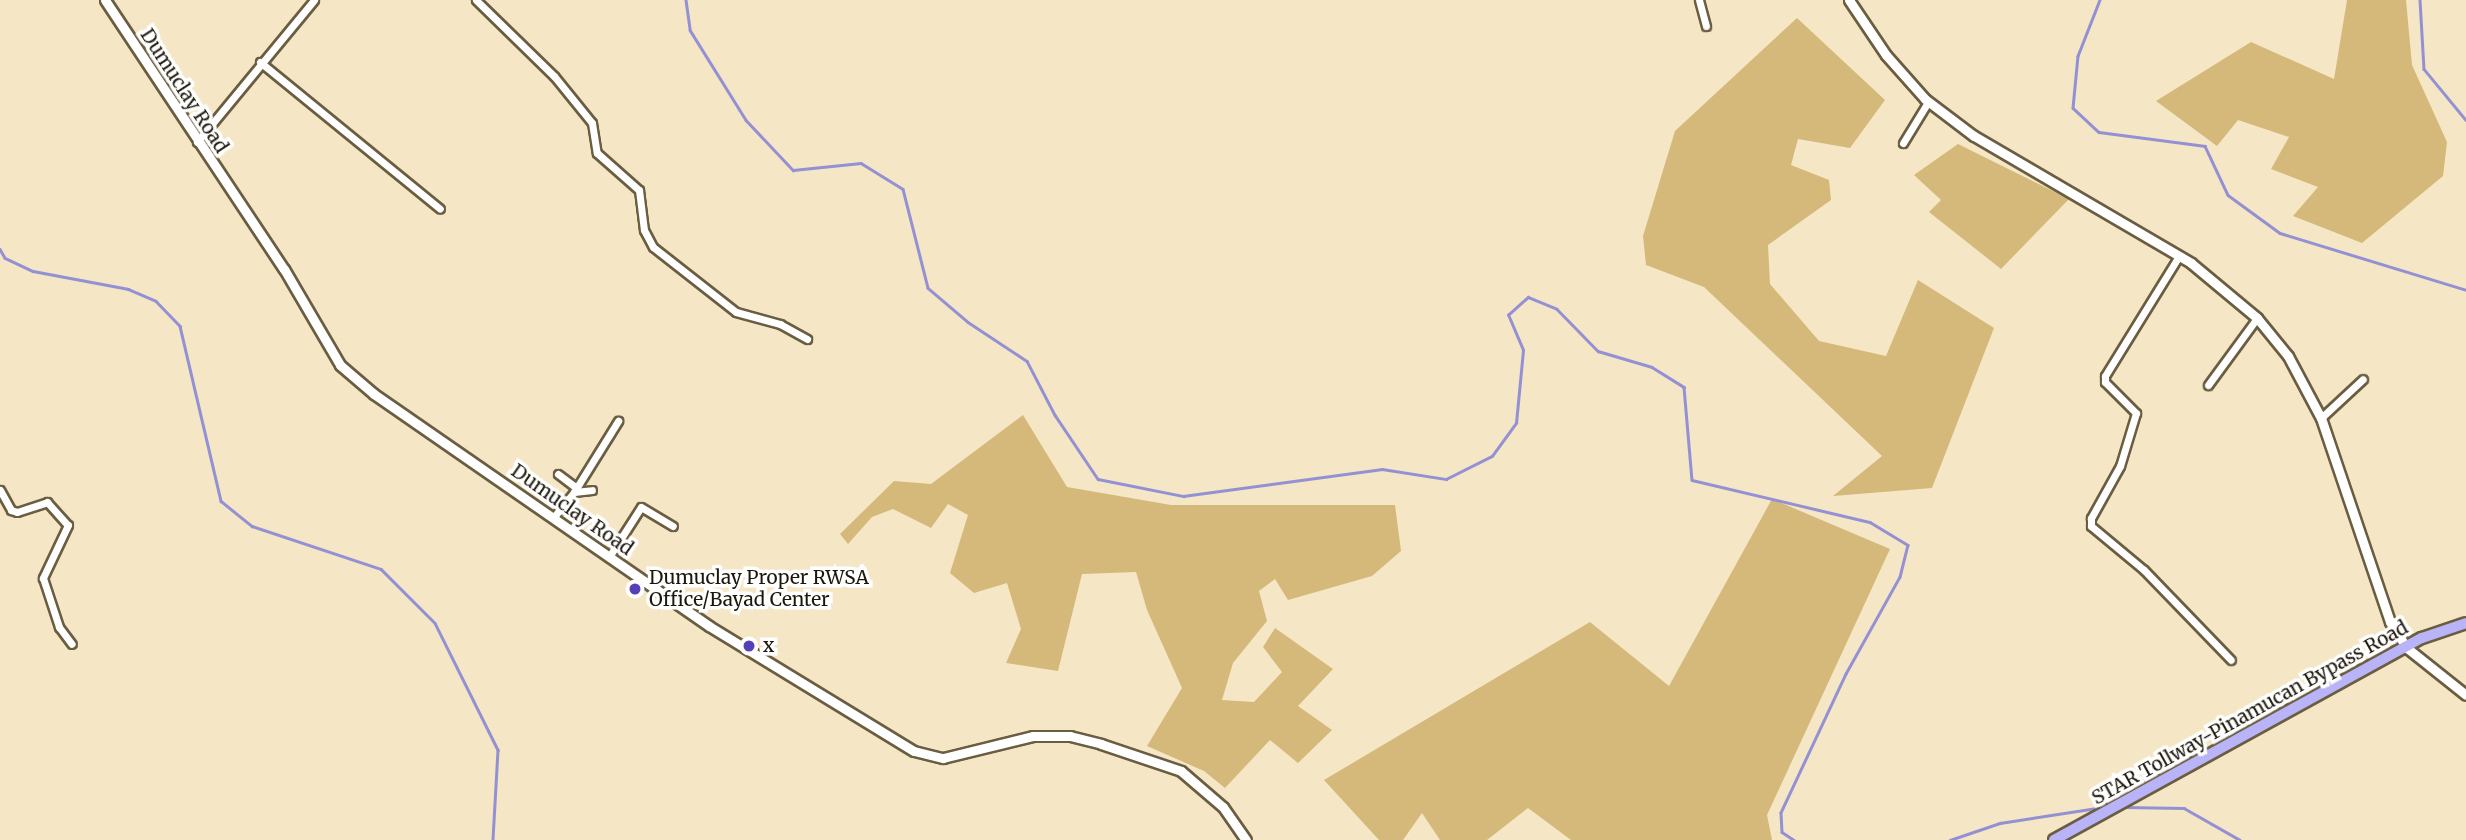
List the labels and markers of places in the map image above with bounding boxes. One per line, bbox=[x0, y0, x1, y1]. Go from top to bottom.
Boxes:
place label: Dumuclay Proper RWSA Office/Bayad Center bbox=[649, 567, 869, 611]
marker: Dumuclay Proper RWSA Office/Bayad Center bbox=[627, 581, 643, 597]
place label: x bbox=[763, 635, 774, 657]
marker: x bbox=[741, 638, 757, 654]

